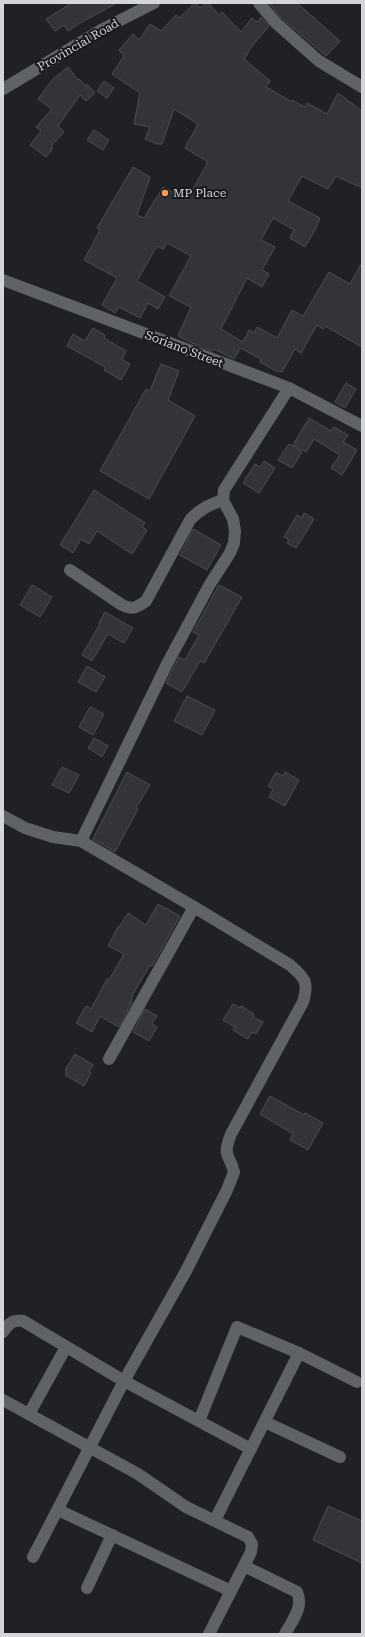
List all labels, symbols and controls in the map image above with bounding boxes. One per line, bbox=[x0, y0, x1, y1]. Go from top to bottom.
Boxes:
street label: Provincial Road bbox=[35, 16, 121, 74]
place label: MP Place bbox=[173, 186, 227, 200]
marker: MP Place bbox=[160, 188, 170, 198]
street label: Soriano Street bbox=[143, 328, 226, 371]

